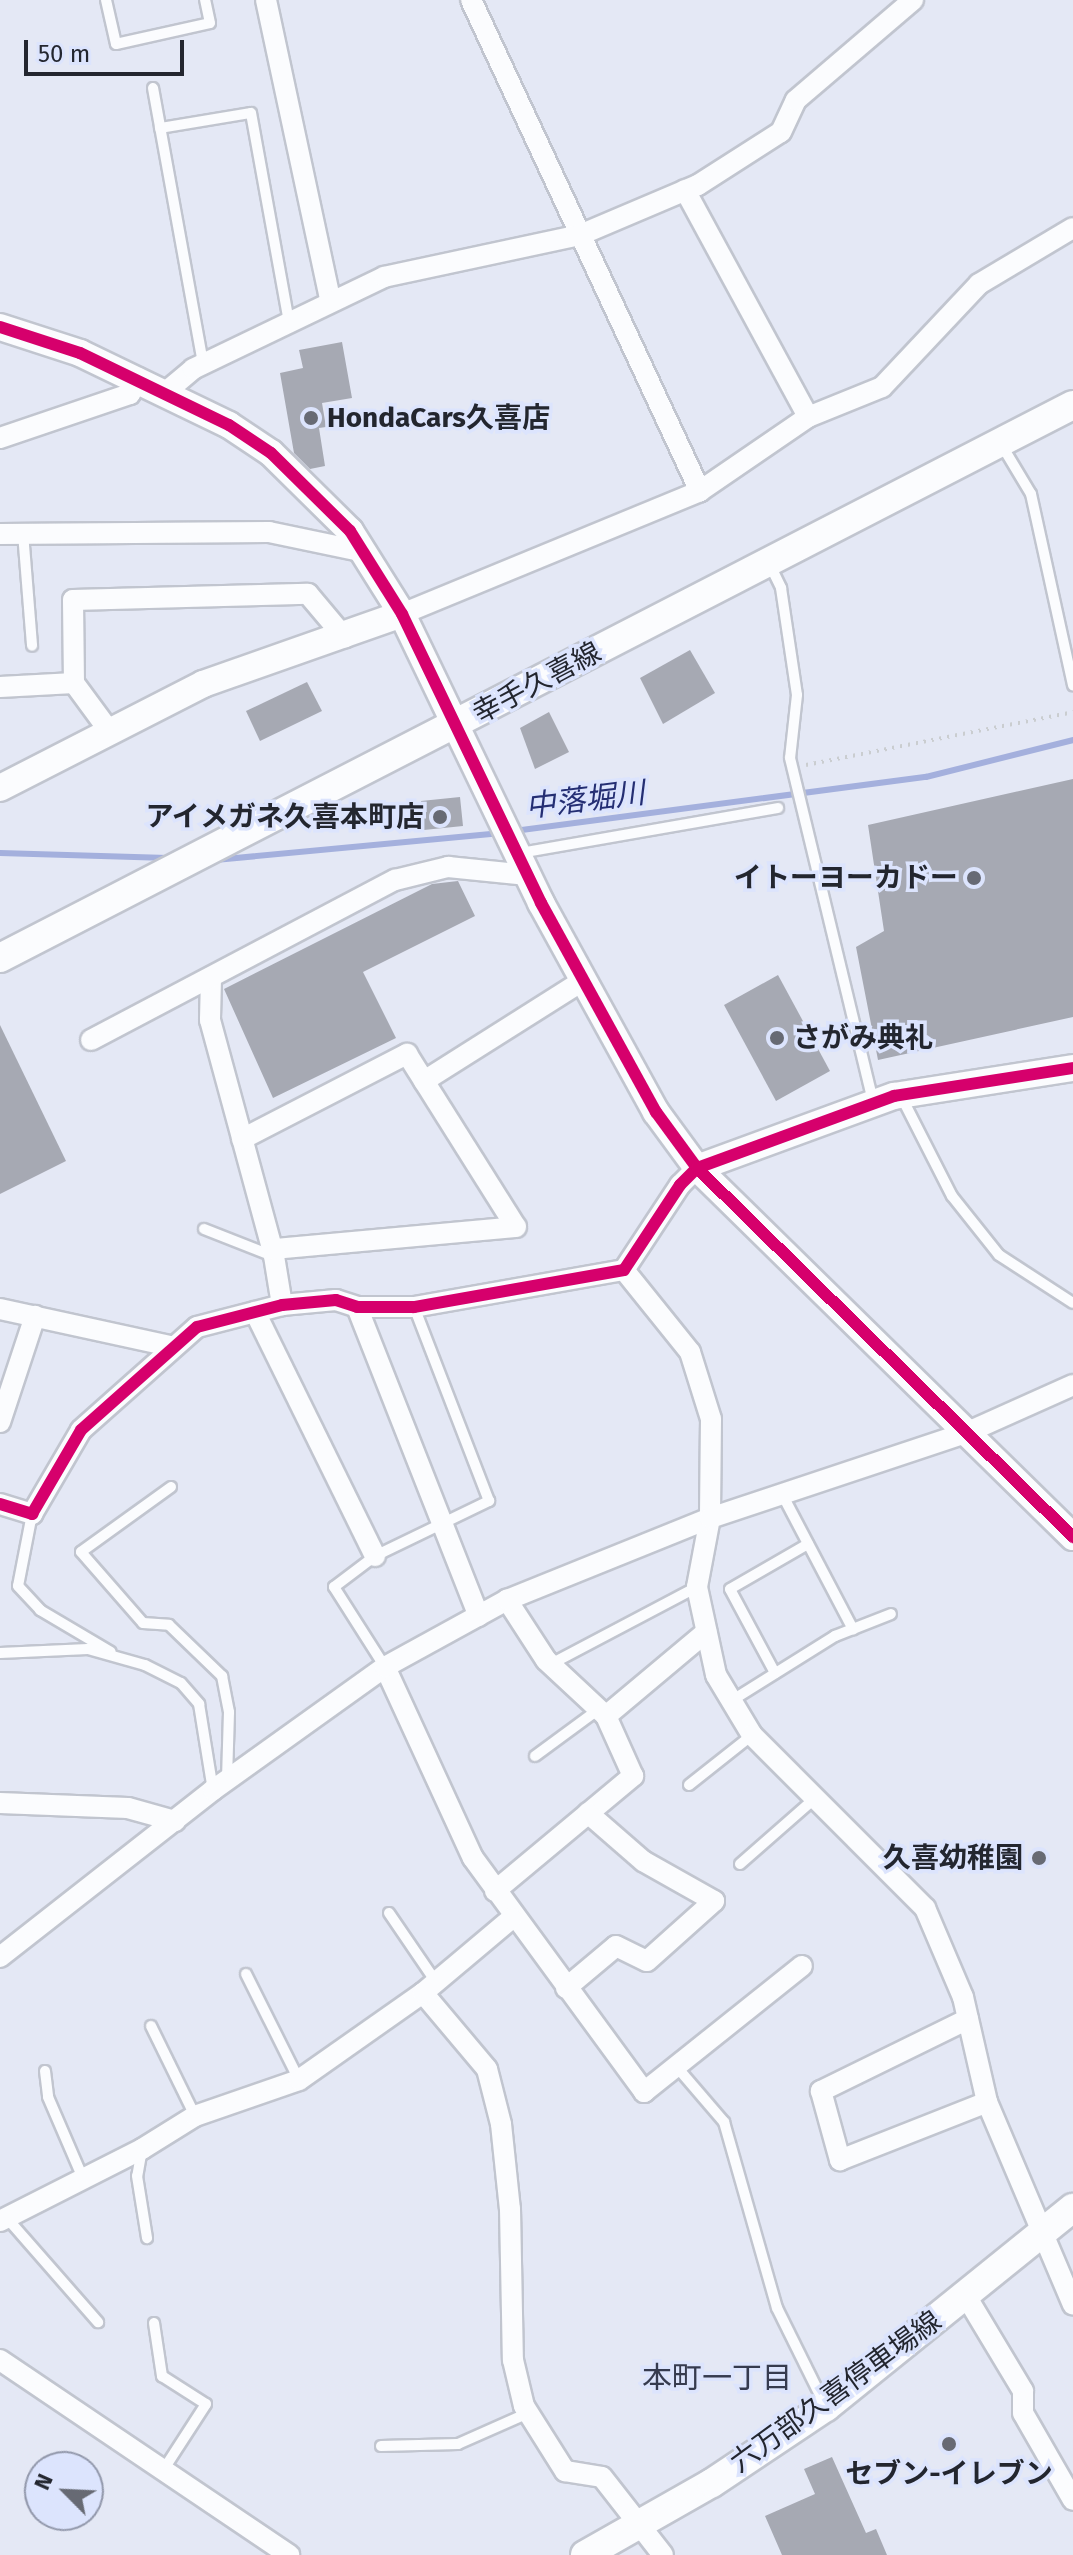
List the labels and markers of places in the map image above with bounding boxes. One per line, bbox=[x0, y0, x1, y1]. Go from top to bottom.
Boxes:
place label: HondaCars久喜店 bbox=[327, 401, 550, 435]
marker: HondaCars久喜店 bbox=[302, 409, 320, 427]
place label: アイメガネ久喜本町店 bbox=[144, 800, 424, 834]
marker: アイメガネ久喜本町店 bbox=[431, 808, 449, 826]
place label: イトーヨーカドー bbox=[734, 861, 958, 895]
marker: イトーヨーカドー bbox=[965, 869, 983, 887]
place label: さがみ典礼 bbox=[793, 1021, 933, 1055]
marker: さがみ典礼 bbox=[768, 1029, 786, 1047]
place label: 久喜幼稚園 bbox=[883, 1841, 1023, 1875]
marker: 久喜幼稚園 bbox=[1030, 1849, 1048, 1867]
marker: セブン-イレブン bbox=[940, 2435, 958, 2453]
place label: セブン-イレブン bbox=[845, 2457, 1053, 2491]

